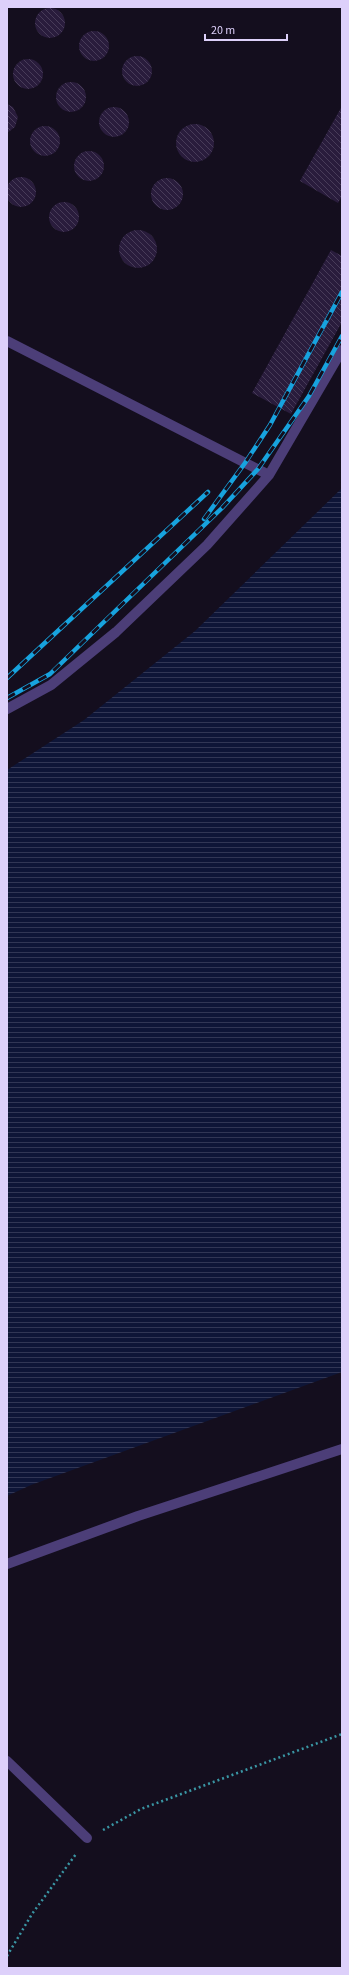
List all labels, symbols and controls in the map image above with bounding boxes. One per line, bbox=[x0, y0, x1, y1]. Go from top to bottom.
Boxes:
scale bar bbox=[205, 16, 287, 42]
text: 20 m bbox=[211, 22, 235, 39]

